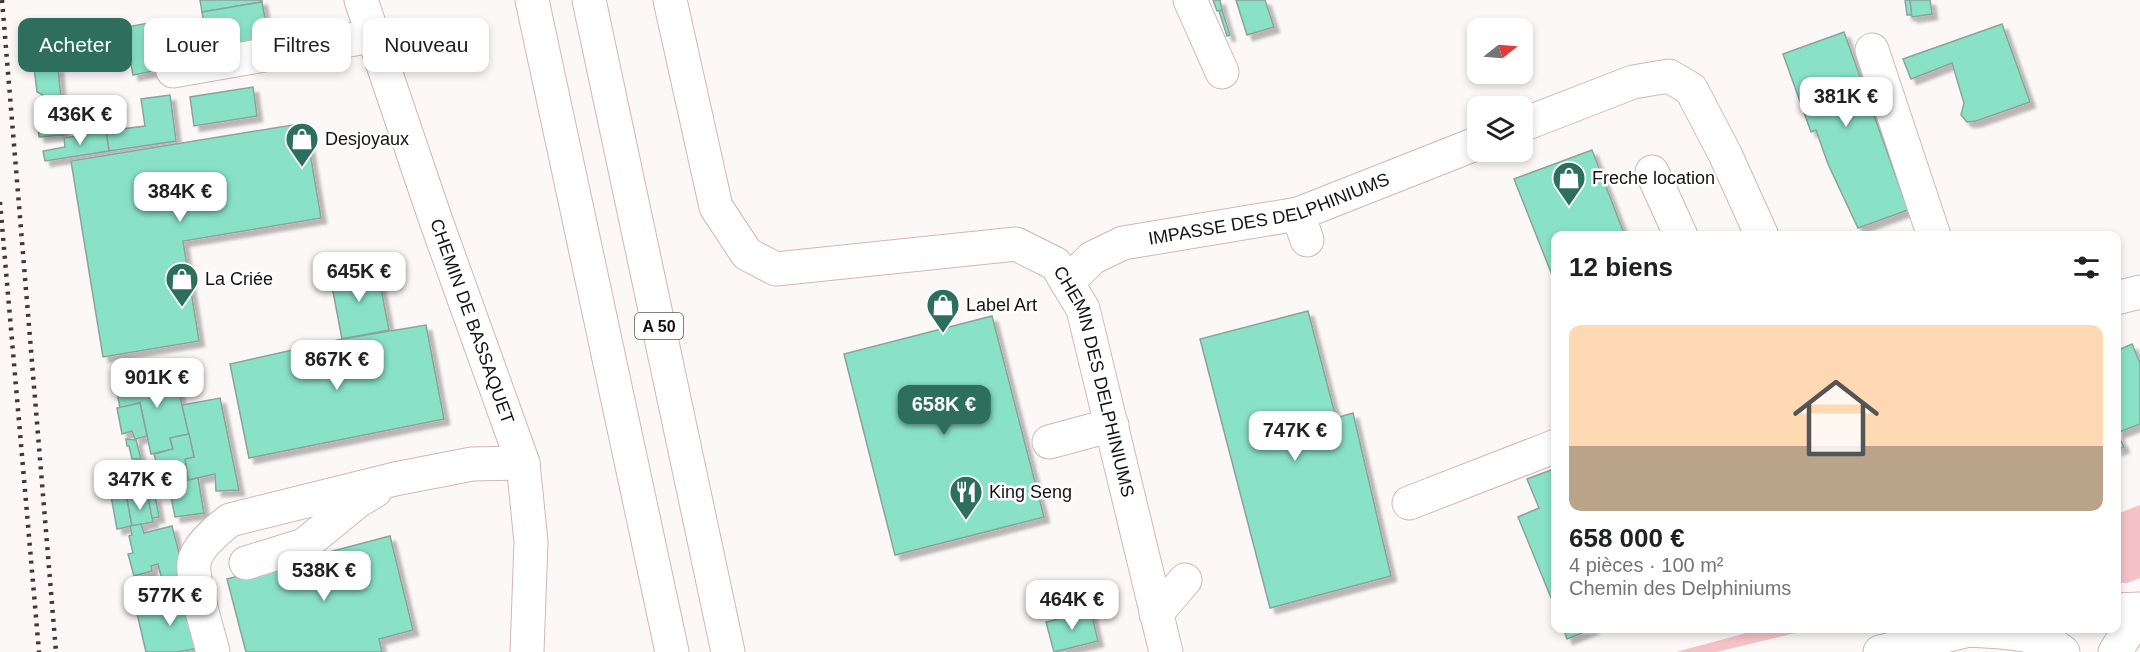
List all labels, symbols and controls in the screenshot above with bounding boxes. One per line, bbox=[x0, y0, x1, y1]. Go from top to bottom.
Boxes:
chip: Acheter bbox=[18, 18, 132, 72]
chip: Louer bbox=[144, 18, 240, 72]
chip: Filtres bbox=[252, 18, 351, 72]
chip: Nouveau bbox=[363, 18, 489, 72]
north arrow bbox=[1467, 18, 1533, 84]
map controls bbox=[1467, 18, 1533, 162]
pin: 381K € bbox=[1797, 77, 1895, 128]
text: 381K € bbox=[1814, 85, 1878, 107]
pin: 436K € bbox=[31, 95, 129, 146]
button: layers bbox=[1467, 96, 1533, 162]
text: 436K € bbox=[48, 103, 112, 125]
shop icon: Desjoyaux bbox=[284, 121, 320, 168]
place label: Desjoyaux bbox=[325, 129, 409, 149]
shop icon: Freche location bbox=[1551, 160, 1587, 207]
place label: Freche location bbox=[1592, 168, 1715, 188]
street label: IMPASSE DES DELPHINIUMS bbox=[1147, 169, 1392, 249]
pin: 384K € bbox=[131, 172, 229, 223]
text: 384K € bbox=[148, 180, 212, 202]
street label: CHEMIN DE BASSAQUET bbox=[426, 216, 518, 426]
icon: filters bbox=[2070, 251, 2103, 284]
pin: 645K € bbox=[310, 252, 408, 303]
text: 12 biens bbox=[1569, 252, 1673, 282]
text: 645K € bbox=[327, 260, 391, 282]
shop icon: La Criée bbox=[164, 261, 200, 308]
street label: CHEMIN DES DELPHINIUMS bbox=[1050, 263, 1138, 499]
place label: La Criée bbox=[205, 269, 273, 289]
shop icon: Label Art bbox=[925, 287, 961, 334]
place label: Label Art bbox=[966, 295, 1037, 315]
road number: A 50 bbox=[635, 313, 683, 339]
pin: 867K € bbox=[288, 340, 386, 391]
text: 867K € bbox=[305, 348, 369, 370]
pin: 901K € bbox=[108, 358, 206, 409]
icon: home bbox=[1782, 364, 1890, 472]
text: 901K € bbox=[125, 366, 189, 388]
pin: 658K € bbox=[895, 385, 993, 436]
text: 658K € bbox=[912, 393, 976, 415]
pin: 747K € bbox=[1246, 411, 1344, 462]
text: 747K € bbox=[1263, 419, 1327, 441]
pin: 347K € bbox=[91, 460, 189, 511]
text: 347K € bbox=[108, 468, 172, 490]
restaurant icon: King Seng bbox=[948, 474, 984, 521]
place label: King Seng bbox=[989, 482, 1072, 502]
text: 658 000 € bbox=[1569, 523, 1685, 553]
pin: 538K € bbox=[275, 551, 373, 602]
text: 4 pièces · 100 m² bbox=[1569, 554, 1724, 576]
text: 538K € bbox=[292, 559, 356, 581]
pin: 577K € bbox=[121, 576, 219, 627]
text: Chemin des Delphiniums bbox=[1569, 577, 1791, 599]
pin: 464K € bbox=[1023, 580, 1121, 631]
text: 577K € bbox=[138, 584, 202, 606]
text: 464K € bbox=[1040, 588, 1104, 610]

